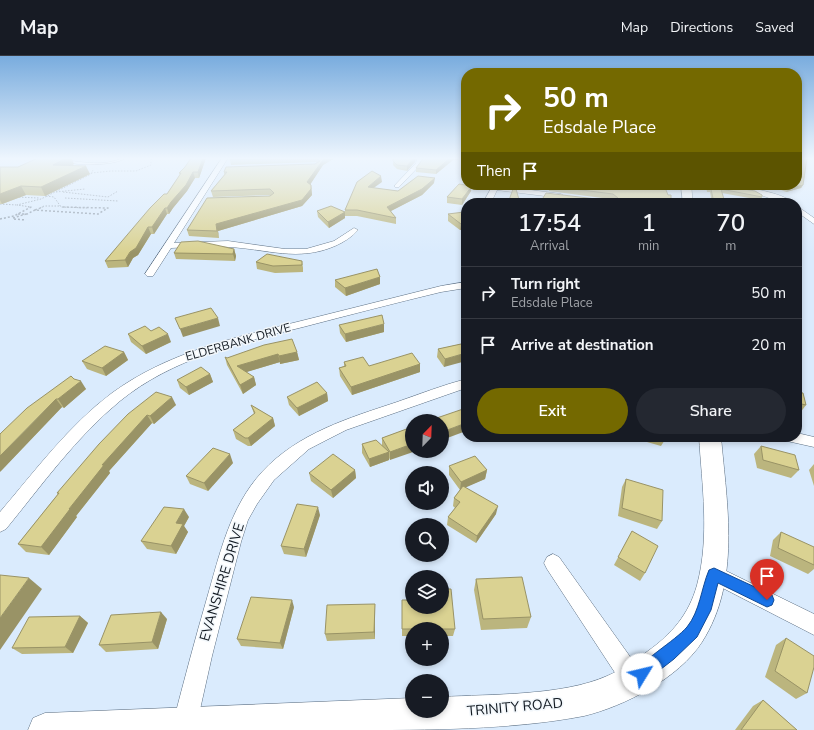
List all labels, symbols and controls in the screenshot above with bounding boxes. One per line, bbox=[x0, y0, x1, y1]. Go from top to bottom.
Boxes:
text: Map bbox=[20, 15, 58, 41]
text: Map bbox=[621, 18, 648, 37]
text: Directions bbox=[670, 18, 733, 37]
text: Saved bbox=[755, 18, 794, 37]
text: 50 m bbox=[543, 79, 609, 117]
icon: right bbox=[477, 84, 529, 136]
text: Edsdale Place bbox=[543, 115, 656, 139]
icon: arrive bbox=[519, 160, 541, 182]
text: Then bbox=[477, 161, 511, 181]
text: 17:54 bbox=[518, 207, 581, 239]
text: 1 bbox=[642, 207, 656, 239]
text: 70 bbox=[716, 207, 745, 239]
text: Arrival bbox=[530, 237, 569, 255]
text: min bbox=[638, 237, 659, 255]
text: m bbox=[725, 237, 736, 255]
text: Turn right bbox=[511, 274, 580, 294]
icon: right bbox=[477, 282, 499, 304]
text: 50 m bbox=[751, 283, 786, 303]
text: Edsdale Place bbox=[511, 294, 593, 312]
street label: ELDERBANK DRIVE bbox=[183, 319, 293, 365]
icon: arrive bbox=[477, 334, 499, 356]
text: Arrive at destination bbox=[511, 335, 654, 355]
text: 20 m bbox=[751, 335, 786, 355]
button: Exit bbox=[477, 388, 628, 434]
button: Share bbox=[636, 388, 786, 434]
north arrow bbox=[405, 414, 449, 458]
map controls bbox=[405, 414, 449, 718]
button: sound bbox=[405, 466, 449, 510]
button: search bbox=[405, 518, 449, 562]
street label: EVANSHIRE DRIVE bbox=[195, 521, 249, 643]
pin bbox=[750, 559, 784, 600]
icon: arrive bbox=[756, 565, 778, 587]
button: layers bbox=[405, 570, 449, 614]
button: + bbox=[405, 622, 449, 666]
position arrow bbox=[621, 653, 663, 695]
button: − bbox=[405, 674, 449, 718]
street label: TRINITY ROAD bbox=[466, 693, 564, 721]

